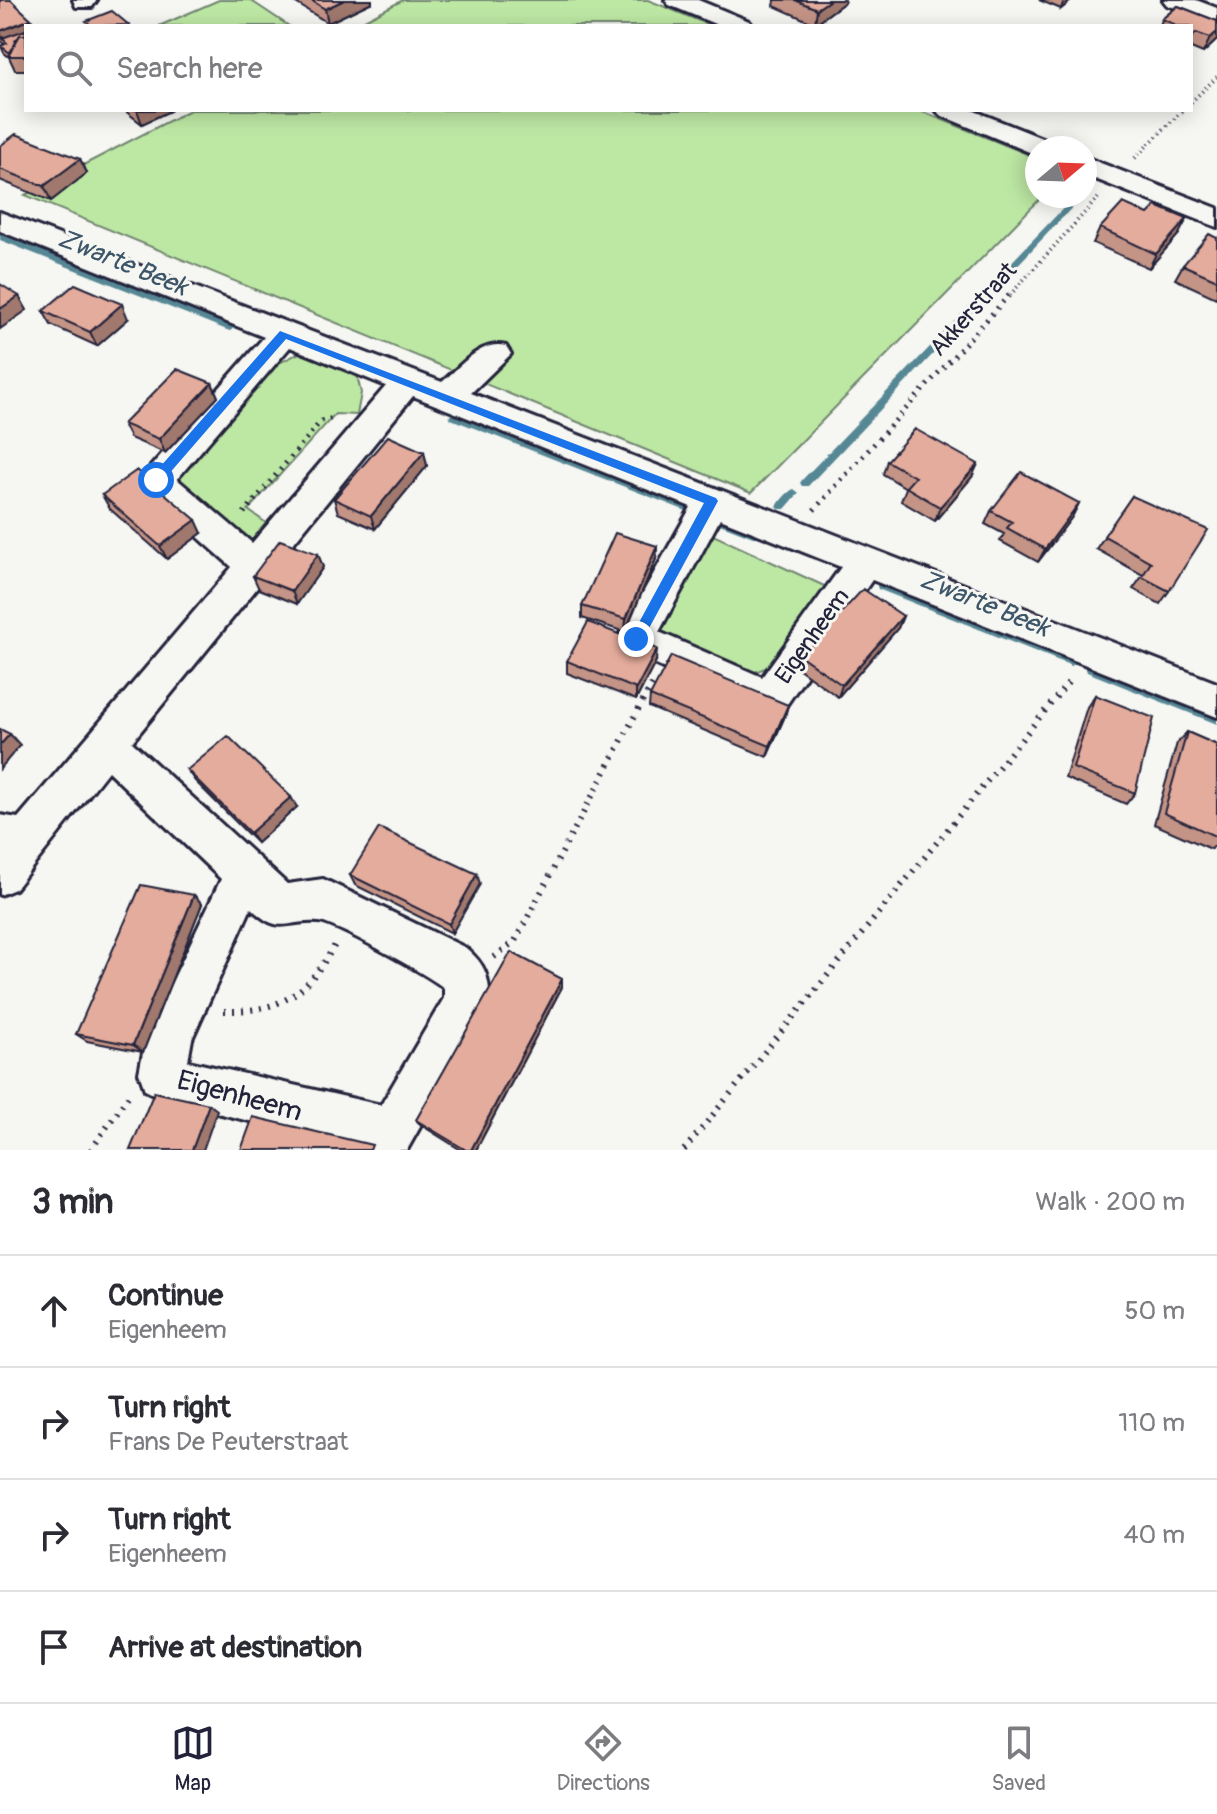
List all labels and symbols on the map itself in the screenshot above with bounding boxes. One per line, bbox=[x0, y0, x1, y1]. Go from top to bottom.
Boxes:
north arrow bbox=[1025, 136, 1097, 208]
water label: Zwarte Beek bbox=[54, 223, 194, 304]
street label: Akkerstraat bbox=[924, 256, 1023, 362]
route start bbox=[138, 462, 174, 498]
water label: Zwarte Beek bbox=[916, 564, 1056, 645]
street label: Eigenheem bbox=[769, 583, 856, 690]
route end bbox=[618, 621, 654, 657]
street label: Eigenheem bbox=[173, 1063, 306, 1130]

